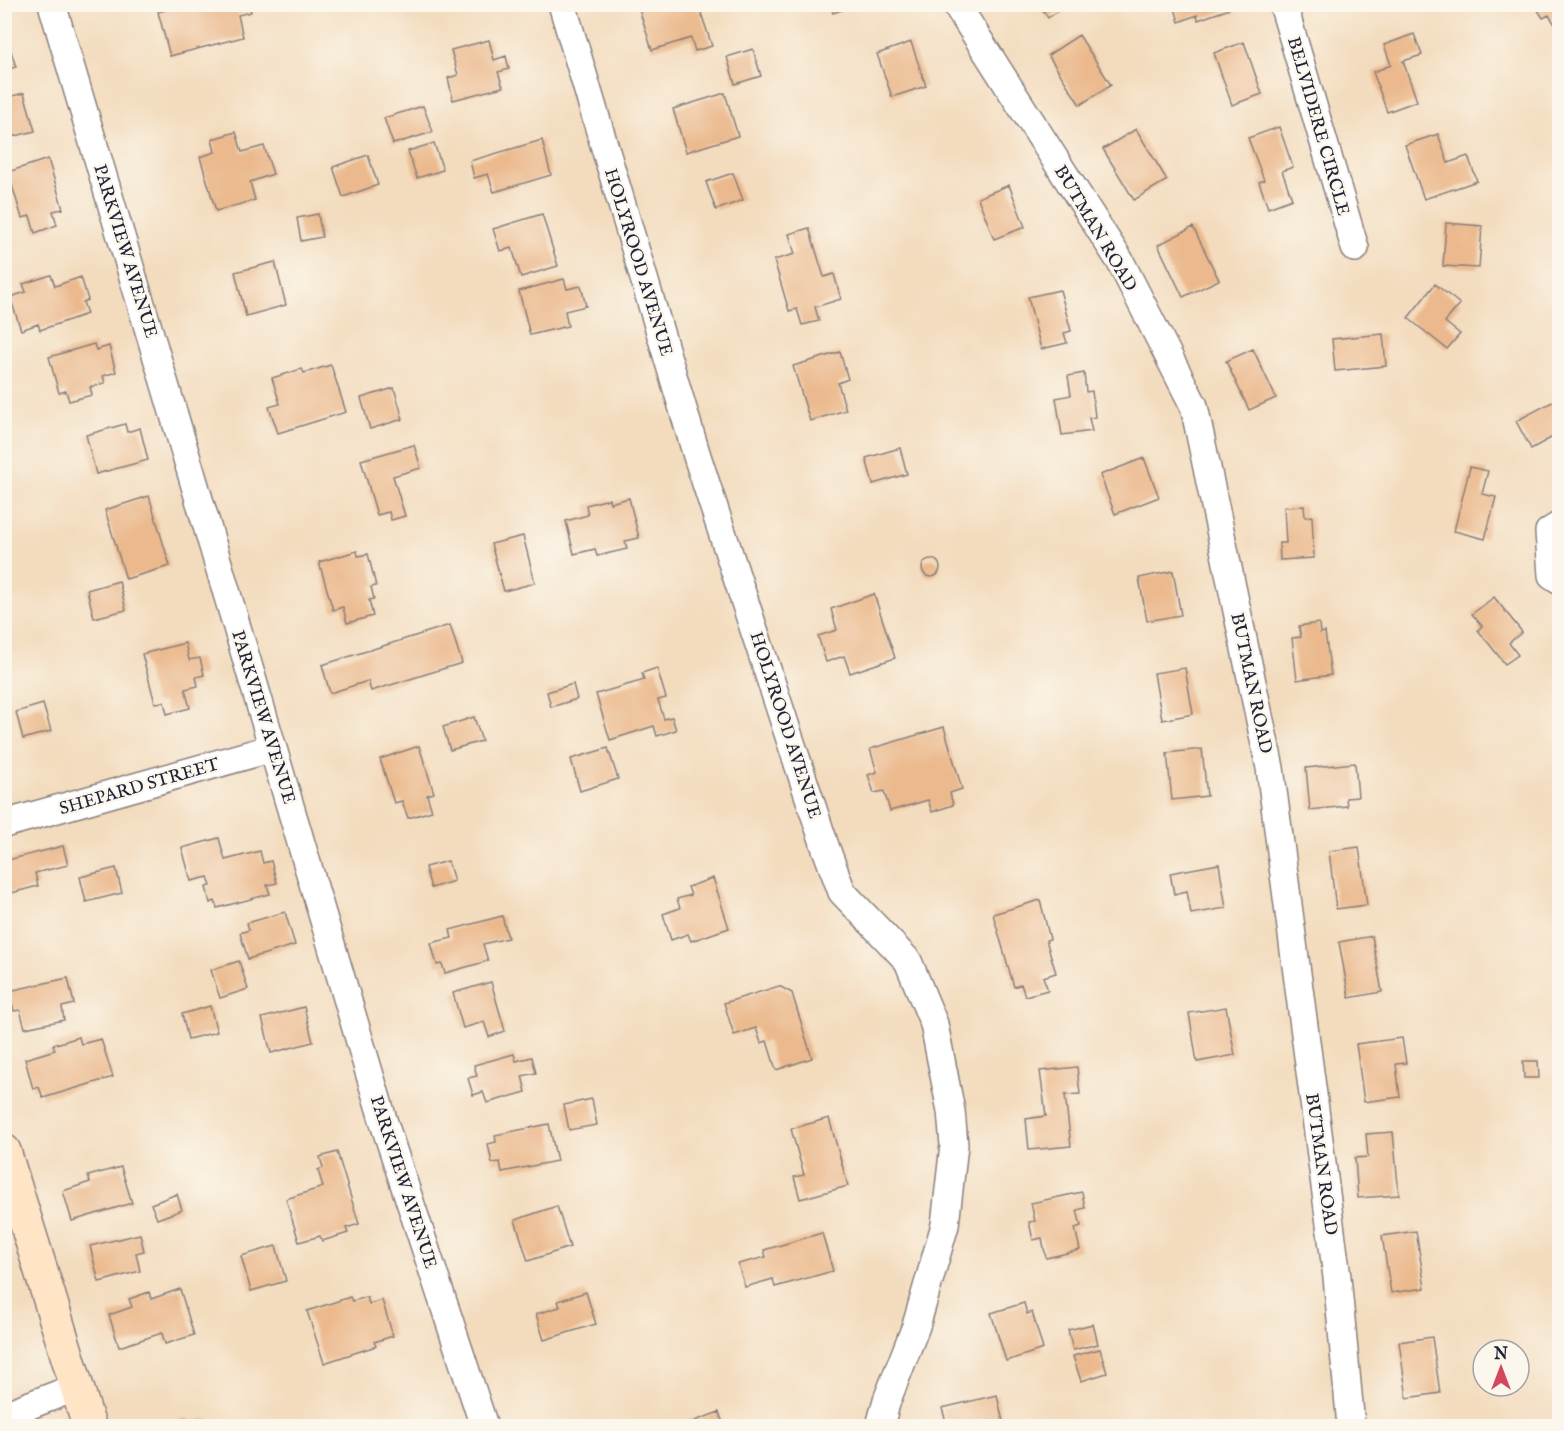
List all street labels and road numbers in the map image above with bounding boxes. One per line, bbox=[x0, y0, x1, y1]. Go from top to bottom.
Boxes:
street label: BELVIDERE CIRCLE bbox=[1281, 34, 1354, 218]
street label: BUTMAN ROAD bbox=[1048, 161, 1141, 296]
street label: PARKVIEW AVENUE bbox=[87, 162, 162, 341]
street label: HOLYROOD AVENUE bbox=[598, 166, 677, 359]
street label: BUTMAN ROAD bbox=[1224, 611, 1277, 756]
street label: PARKVIEW AVENUE bbox=[225, 628, 300, 807]
street label: HOLYROOD AVENUE bbox=[743, 629, 826, 822]
street label: SHEPARD STREET bbox=[57, 754, 222, 821]
street label: BUTMAN ROAD bbox=[1299, 1092, 1342, 1237]
street label: PARKVIEW AVENUE bbox=[364, 1093, 441, 1272]

